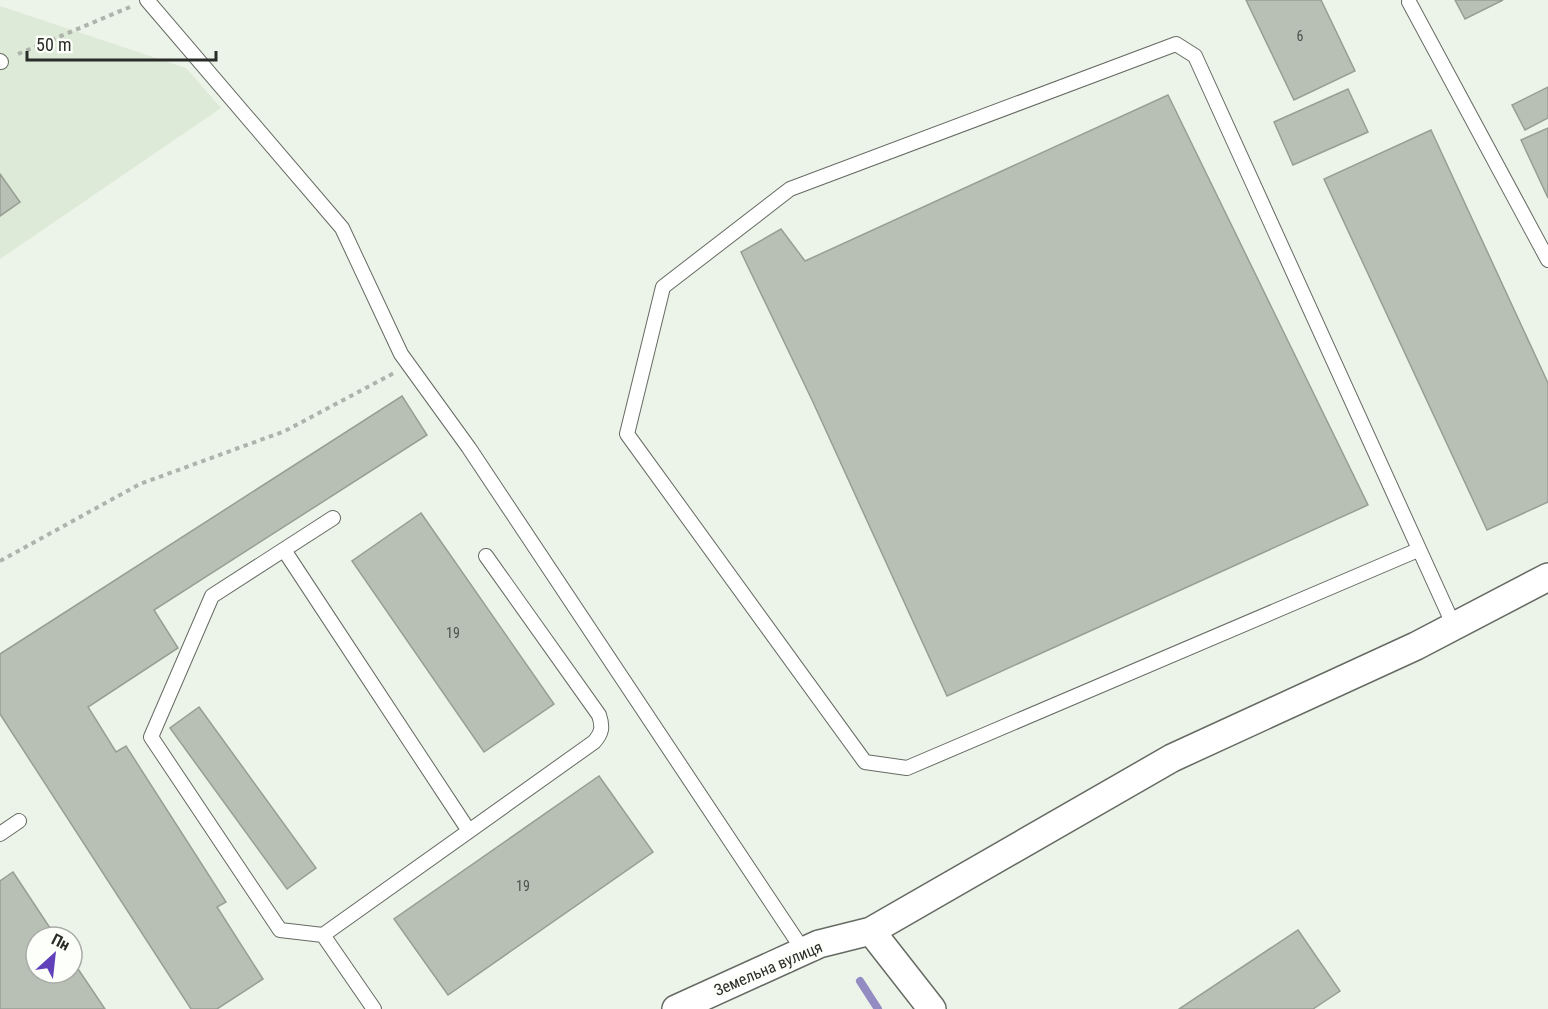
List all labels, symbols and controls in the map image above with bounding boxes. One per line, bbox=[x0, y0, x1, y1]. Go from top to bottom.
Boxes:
scale bar bbox=[27, 24, 216, 62]
house number: 6 bbox=[1297, 28, 1304, 44]
text: 50 m bbox=[36, 34, 71, 55]
house number: 19 bbox=[446, 625, 460, 641]
house number: 19 bbox=[516, 878, 530, 894]
north arrow bbox=[24, 925, 84, 985]
text: Пн bbox=[48, 930, 73, 955]
street label: Земельна вулиця bbox=[711, 937, 825, 1000]

